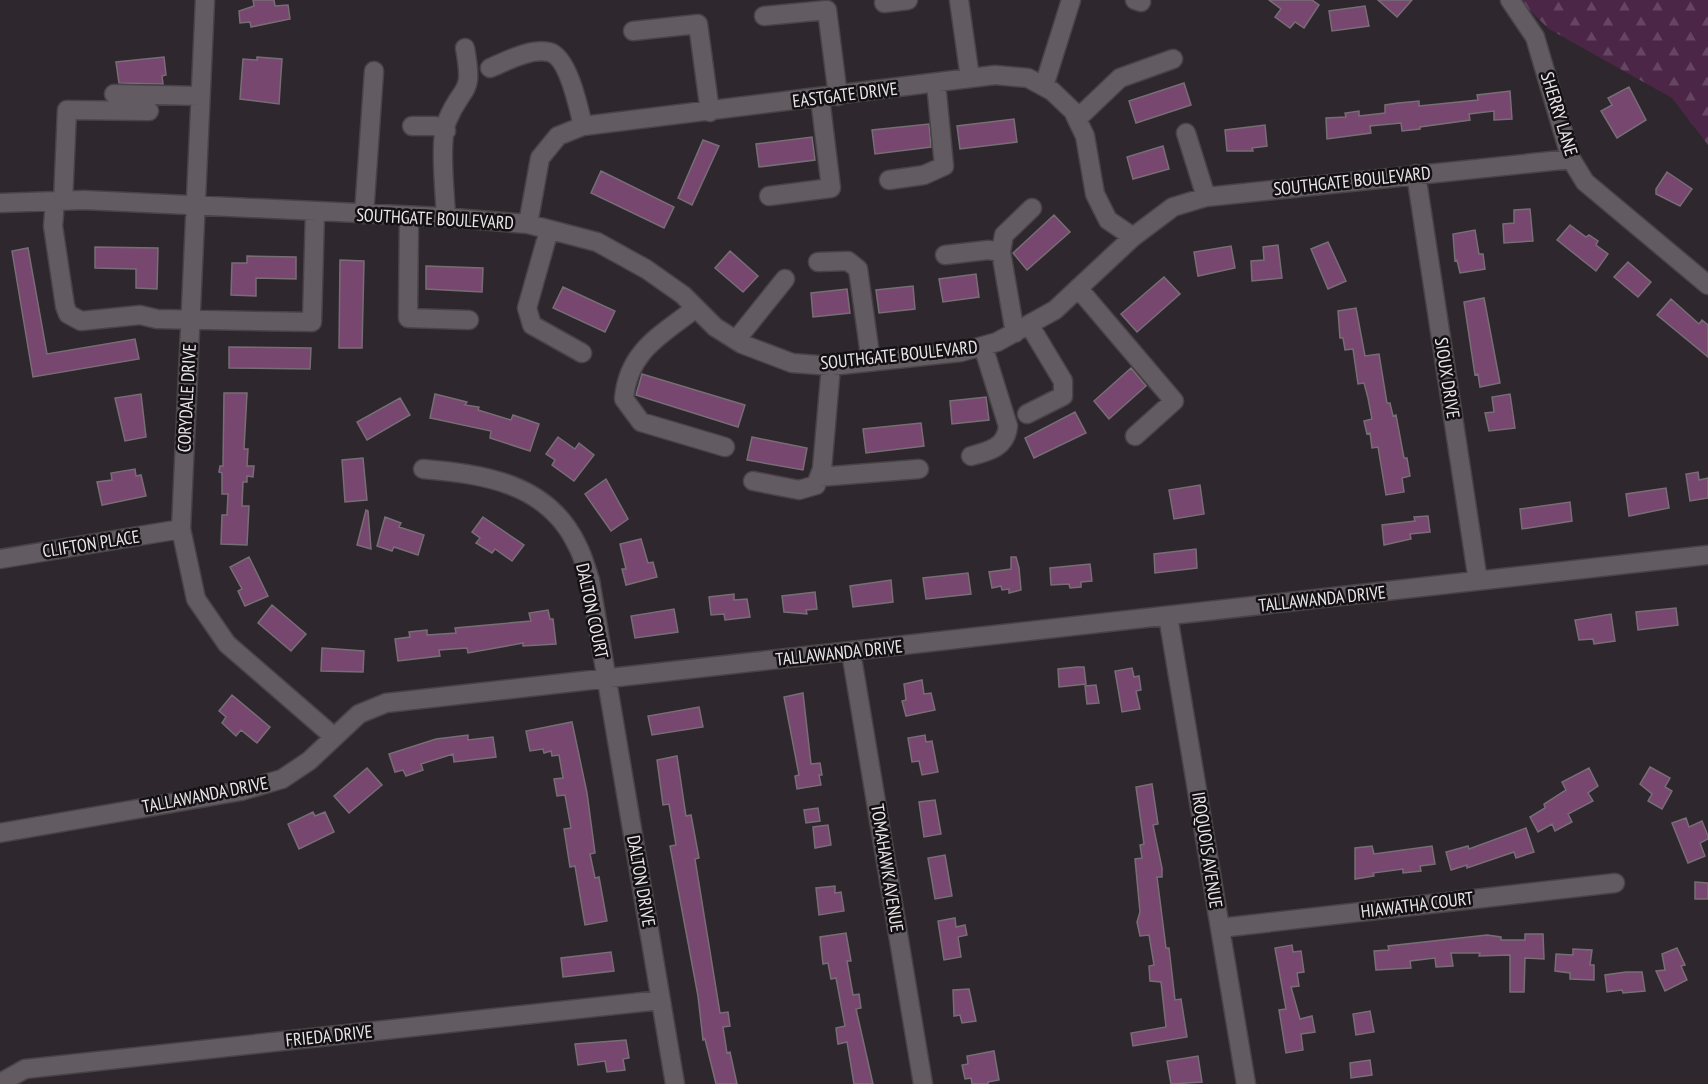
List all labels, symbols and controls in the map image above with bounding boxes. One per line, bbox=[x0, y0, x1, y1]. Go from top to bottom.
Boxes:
street label: SHERRY LANE bbox=[1536, 69, 1583, 159]
street label: EASTGATE DRIVE bbox=[791, 77, 899, 112]
street label: SOUTHGATE BOULEVARD bbox=[1272, 161, 1432, 200]
street label: SOUTHGATE BOULEVARD bbox=[356, 203, 514, 234]
street label: SOUTHGATE BOULEVARD bbox=[819, 335, 979, 374]
street label: SIOUX DRIVE bbox=[1430, 336, 1465, 420]
street label: CORYDALE DRIVE bbox=[172, 343, 201, 453]
street label: CLIFTON PLACE bbox=[41, 524, 141, 563]
street label: DALTON COURT bbox=[571, 561, 614, 661]
street label: TALLAWANDA DRIVE bbox=[1257, 580, 1387, 617]
street label: TALLAWANDA DRIVE bbox=[774, 634, 904, 671]
street label: TALLAWANDA DRIVE bbox=[140, 771, 270, 818]
street label: IROQUOIS AVENUE bbox=[1187, 790, 1228, 910]
street label: TOMAHAWK AVENUE bbox=[866, 802, 909, 934]
street label: DALTON DRIVE bbox=[622, 833, 661, 928]
street label: HIAWATHA COURT bbox=[1359, 886, 1475, 923]
street label: FRIEDA DRIVE bbox=[284, 1020, 373, 1051]

